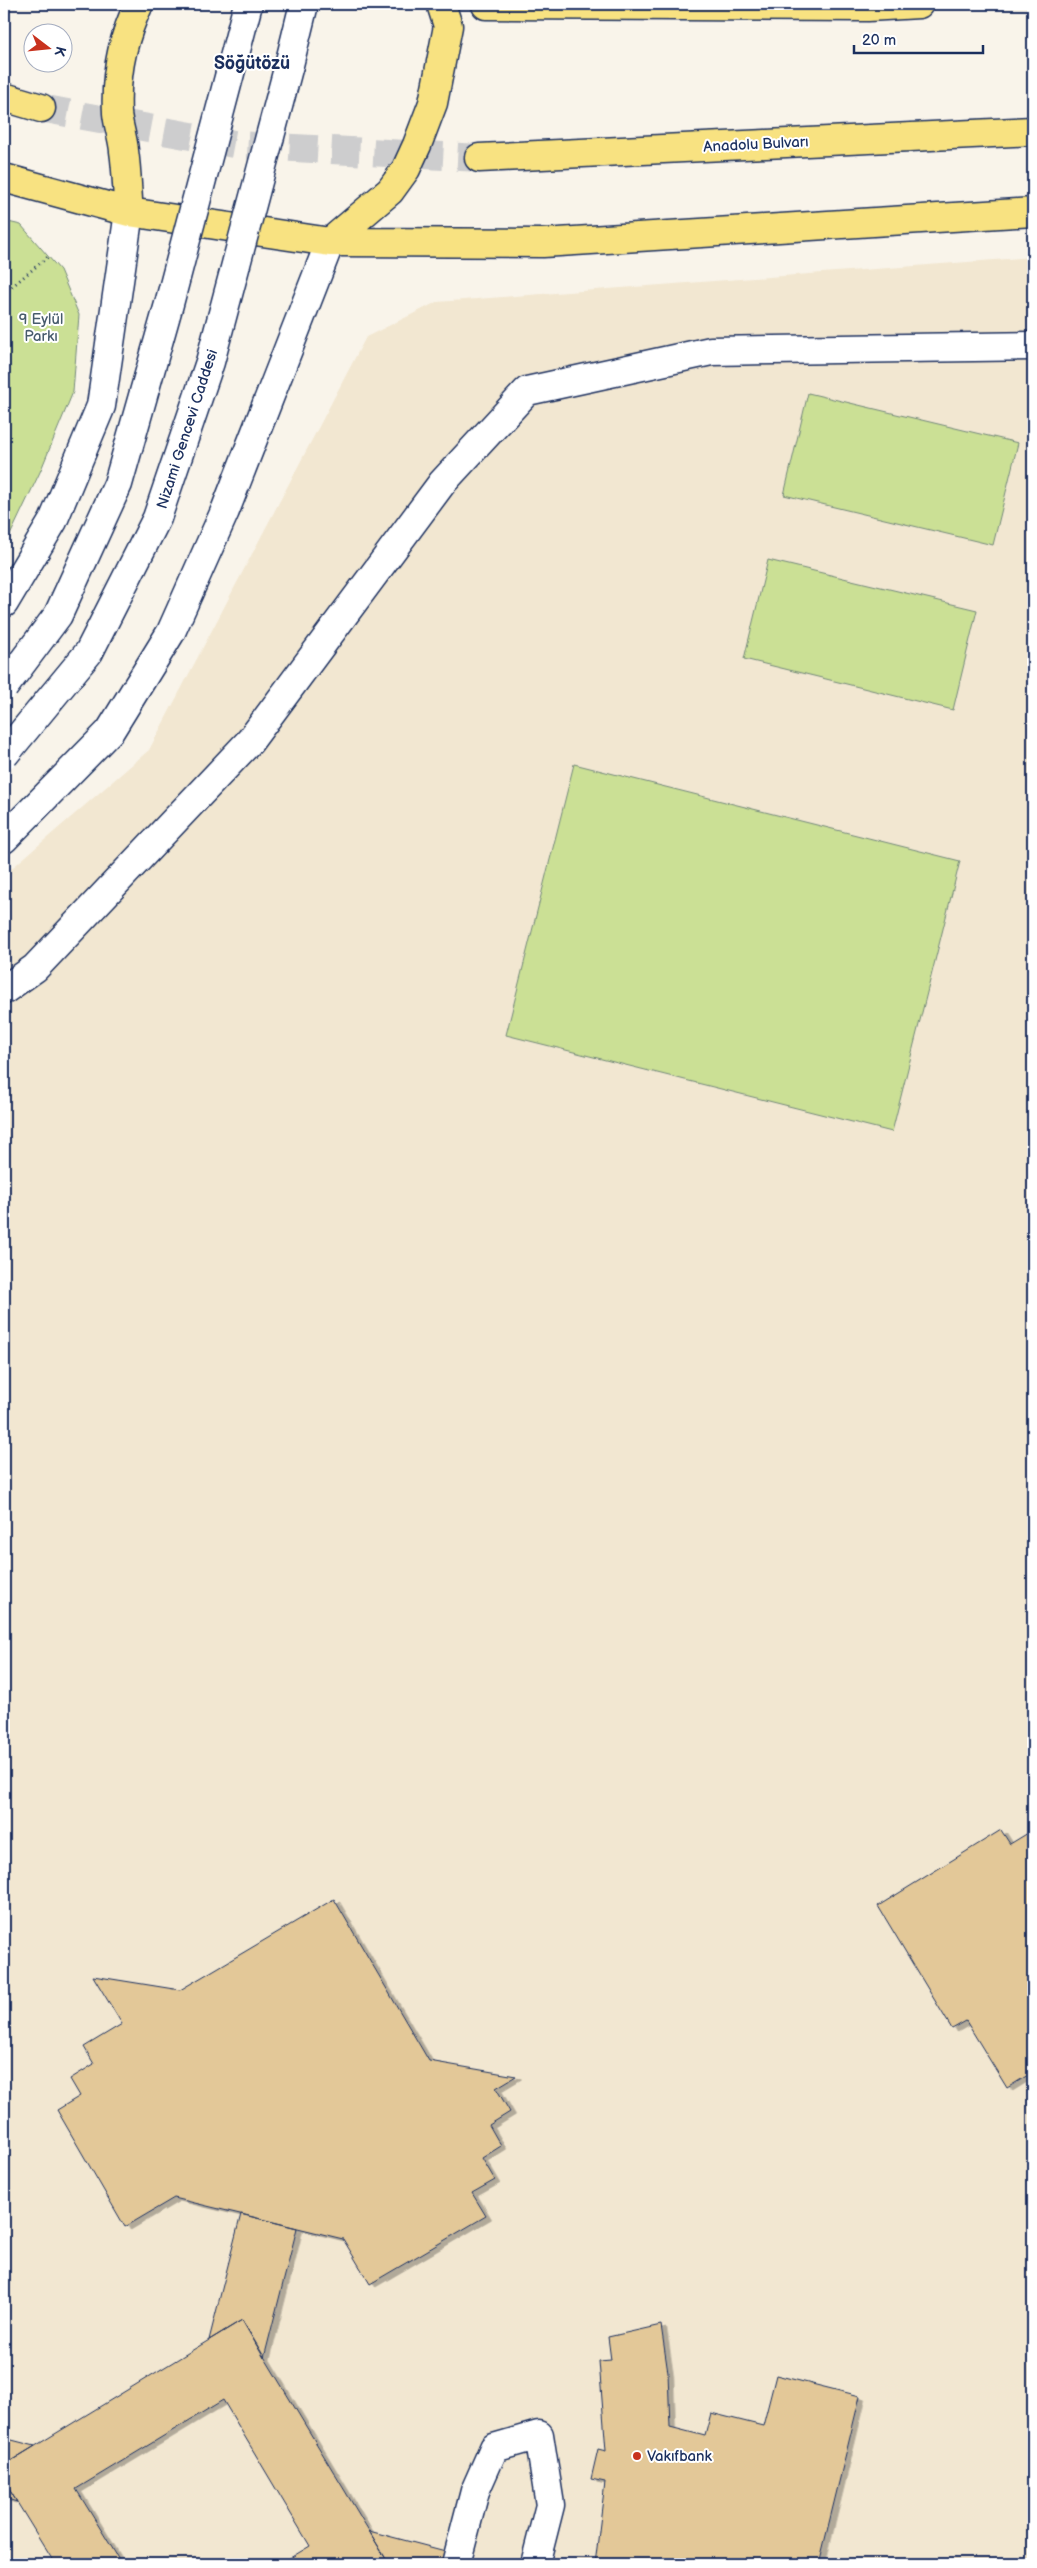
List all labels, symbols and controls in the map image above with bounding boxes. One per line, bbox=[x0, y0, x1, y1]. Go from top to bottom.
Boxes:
north arrow bbox=[22, 22, 72, 72]
scale bar bbox=[854, 22, 983, 54]
text: 20 m bbox=[862, 31, 896, 50]
text: K bbox=[50, 45, 70, 59]
district label: Söğütözü bbox=[214, 53, 290, 74]
street label: Anadolu Bulvarı bbox=[703, 132, 809, 157]
park label: 9 Eylül Parkı bbox=[19, 310, 63, 346]
street label: Nizami Gencevi Caddesi bbox=[153, 347, 222, 511]
place label: Vakıfbank bbox=[647, 2447, 713, 2466]
marker: Vakıfbank bbox=[631, 2450, 643, 2462]

